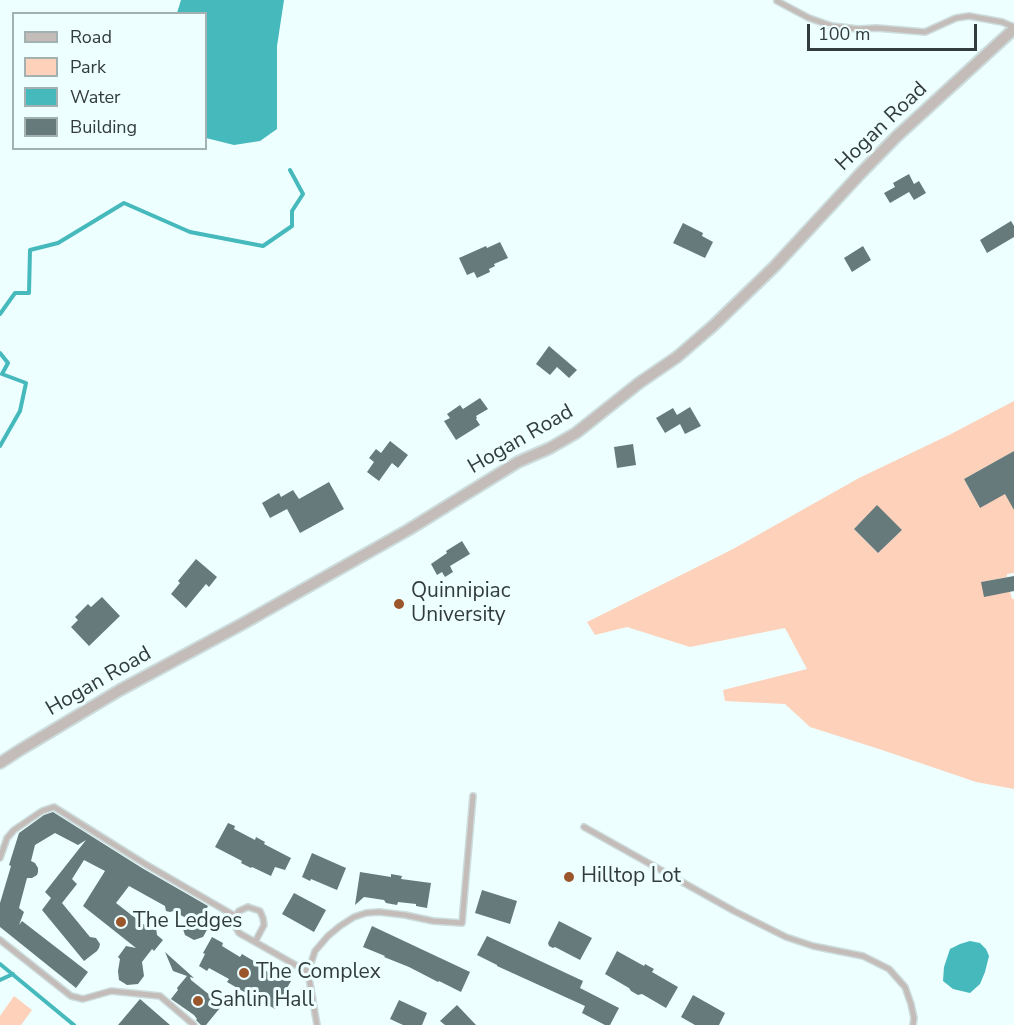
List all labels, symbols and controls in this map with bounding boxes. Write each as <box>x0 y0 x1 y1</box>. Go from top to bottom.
legend <box>12 12 207 150</box>
scale bar <box>810 12 980 50</box>
text: 100 m <box>818 22 870 46</box>
text: Road <box>70 25 112 49</box>
text: Park <box>70 55 106 79</box>
street label: Hogan Road <box>831 77 933 177</box>
text: Water <box>70 85 121 109</box>
text: Building <box>70 115 137 139</box>
street label: Hogan Road <box>464 400 578 480</box>
place label: Quinnipiac University <box>411 579 510 629</box>
marker: Quinnipiac University <box>392 597 406 611</box>
street label: Hogan Road <box>42 642 156 722</box>
place label: Hilltop Lot <box>581 864 681 890</box>
marker: Hilltop Lot <box>562 870 576 884</box>
place label: The Ledges <box>133 909 242 935</box>
marker: The Ledges <box>114 915 128 929</box>
place label: The Complex <box>256 960 381 986</box>
marker: The Complex <box>237 966 251 980</box>
place label: Sahlin Hall <box>210 988 314 1014</box>
marker: Sahlin Hall <box>191 994 205 1008</box>

